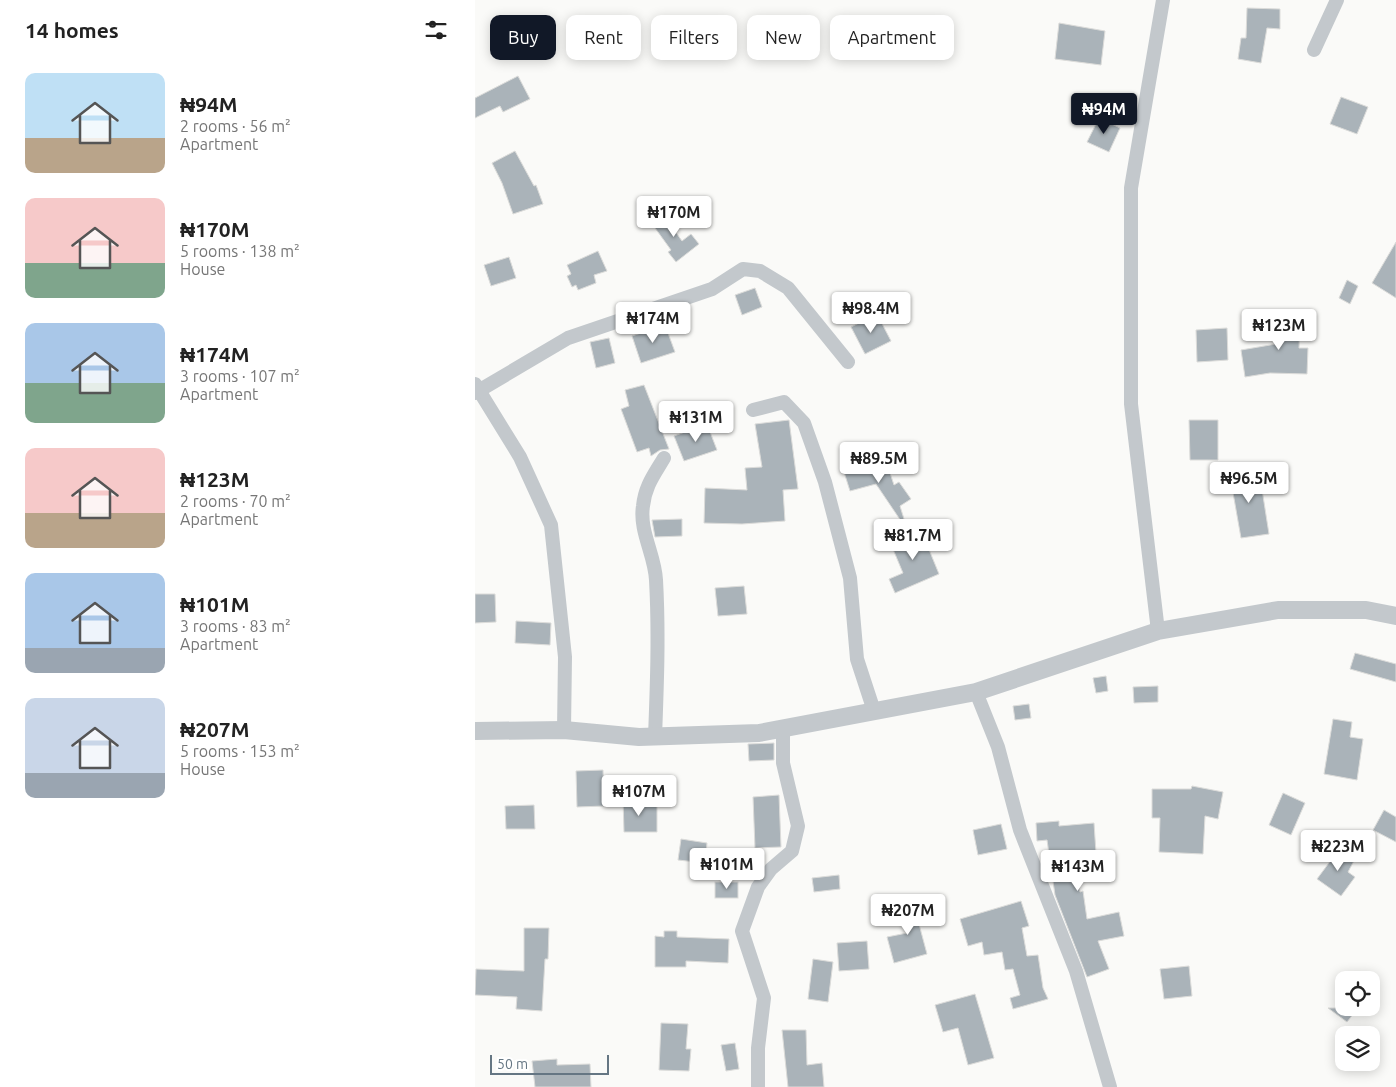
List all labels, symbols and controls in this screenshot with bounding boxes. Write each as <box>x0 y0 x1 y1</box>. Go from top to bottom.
chip: Buy <box>490 15 556 60</box>
chip: Rent <box>566 15 641 60</box>
chip: Filters <box>651 15 737 60</box>
chip: New <box>747 15 820 60</box>
chip: Apartment <box>830 15 954 60</box>
icon: filters <box>422 16 450 44</box>
text: 14 homes <box>25 18 119 42</box>
text: ₦94M <box>180 92 238 116</box>
pin: ₦94M <box>1074 92 1134 135</box>
icon: home <box>65 93 125 153</box>
text: ₦94M <box>1082 100 1126 118</box>
text: 2 rooms · 56 m² <box>180 117 291 135</box>
text: Apartment <box>180 135 258 153</box>
pin: ₦170M <box>639 196 709 238</box>
text: ₦170M <box>648 203 700 221</box>
text: ₦170M <box>180 217 249 241</box>
icon: home <box>65 218 125 278</box>
text: 5 rooms · 138 m² <box>180 242 300 260</box>
text: House <box>180 260 225 278</box>
pin: ₦98.4M <box>830 292 912 334</box>
text: ₦98.4M <box>843 299 899 317</box>
pin: ₦174M <box>618 302 688 344</box>
pin: ₦123M <box>1244 308 1314 351</box>
text: ₦174M <box>627 309 679 327</box>
text: ₦123M <box>1253 316 1305 334</box>
text: ₦174M <box>180 342 249 366</box>
icon: home <box>65 343 125 403</box>
text: 3 rooms · 107 m² <box>180 367 300 385</box>
text: Apartment <box>180 385 258 403</box>
pin: ₦131M <box>661 400 731 443</box>
text: ₦131M <box>670 408 722 426</box>
pin: ₦89.5M <box>838 442 920 484</box>
text: ₦89.5M <box>851 449 907 467</box>
pin: ₦96.5M <box>1208 462 1290 504</box>
text: ₦123M <box>180 467 249 491</box>
icon: home <box>65 468 125 528</box>
text: ₦96.5M <box>1221 469 1277 487</box>
text: 2 rooms · 70 m² <box>180 492 291 510</box>
text: Apartment <box>180 510 258 528</box>
pin: ₦81.7M <box>872 518 954 561</box>
text: ₦81.7M <box>885 526 941 544</box>
text: ₦101M <box>180 592 249 616</box>
icon: home <box>65 593 125 653</box>
text: 3 rooms · 83 m² <box>180 617 291 635</box>
text: Apartment <box>180 635 258 653</box>
text: ₦207M <box>180 717 249 741</box>
icon: home <box>65 718 125 778</box>
text: 5 rooms · 153 m² <box>180 742 300 760</box>
text: House <box>180 760 225 778</box>
pin: ₦107M <box>604 774 674 817</box>
text: ₦107M <box>613 782 665 800</box>
pin: ₦223M <box>1303 830 1373 872</box>
text: ₦223M <box>1312 837 1364 855</box>
pin: ₦101M <box>692 848 762 890</box>
pin: ₦143M <box>1043 850 1113 892</box>
text: ₦101M <box>701 855 753 873</box>
text: ₦143M <box>1052 857 1104 875</box>
pin: ₦207M <box>873 894 943 936</box>
text: ₦207M <box>882 901 934 919</box>
map controls <box>1335 971 1380 1071</box>
button: locate <box>1335 971 1380 1016</box>
button: layers <box>1335 1026 1380 1071</box>
scale bar <box>490 1052 609 1075</box>
text: 50 m <box>497 1056 528 1072</box>

